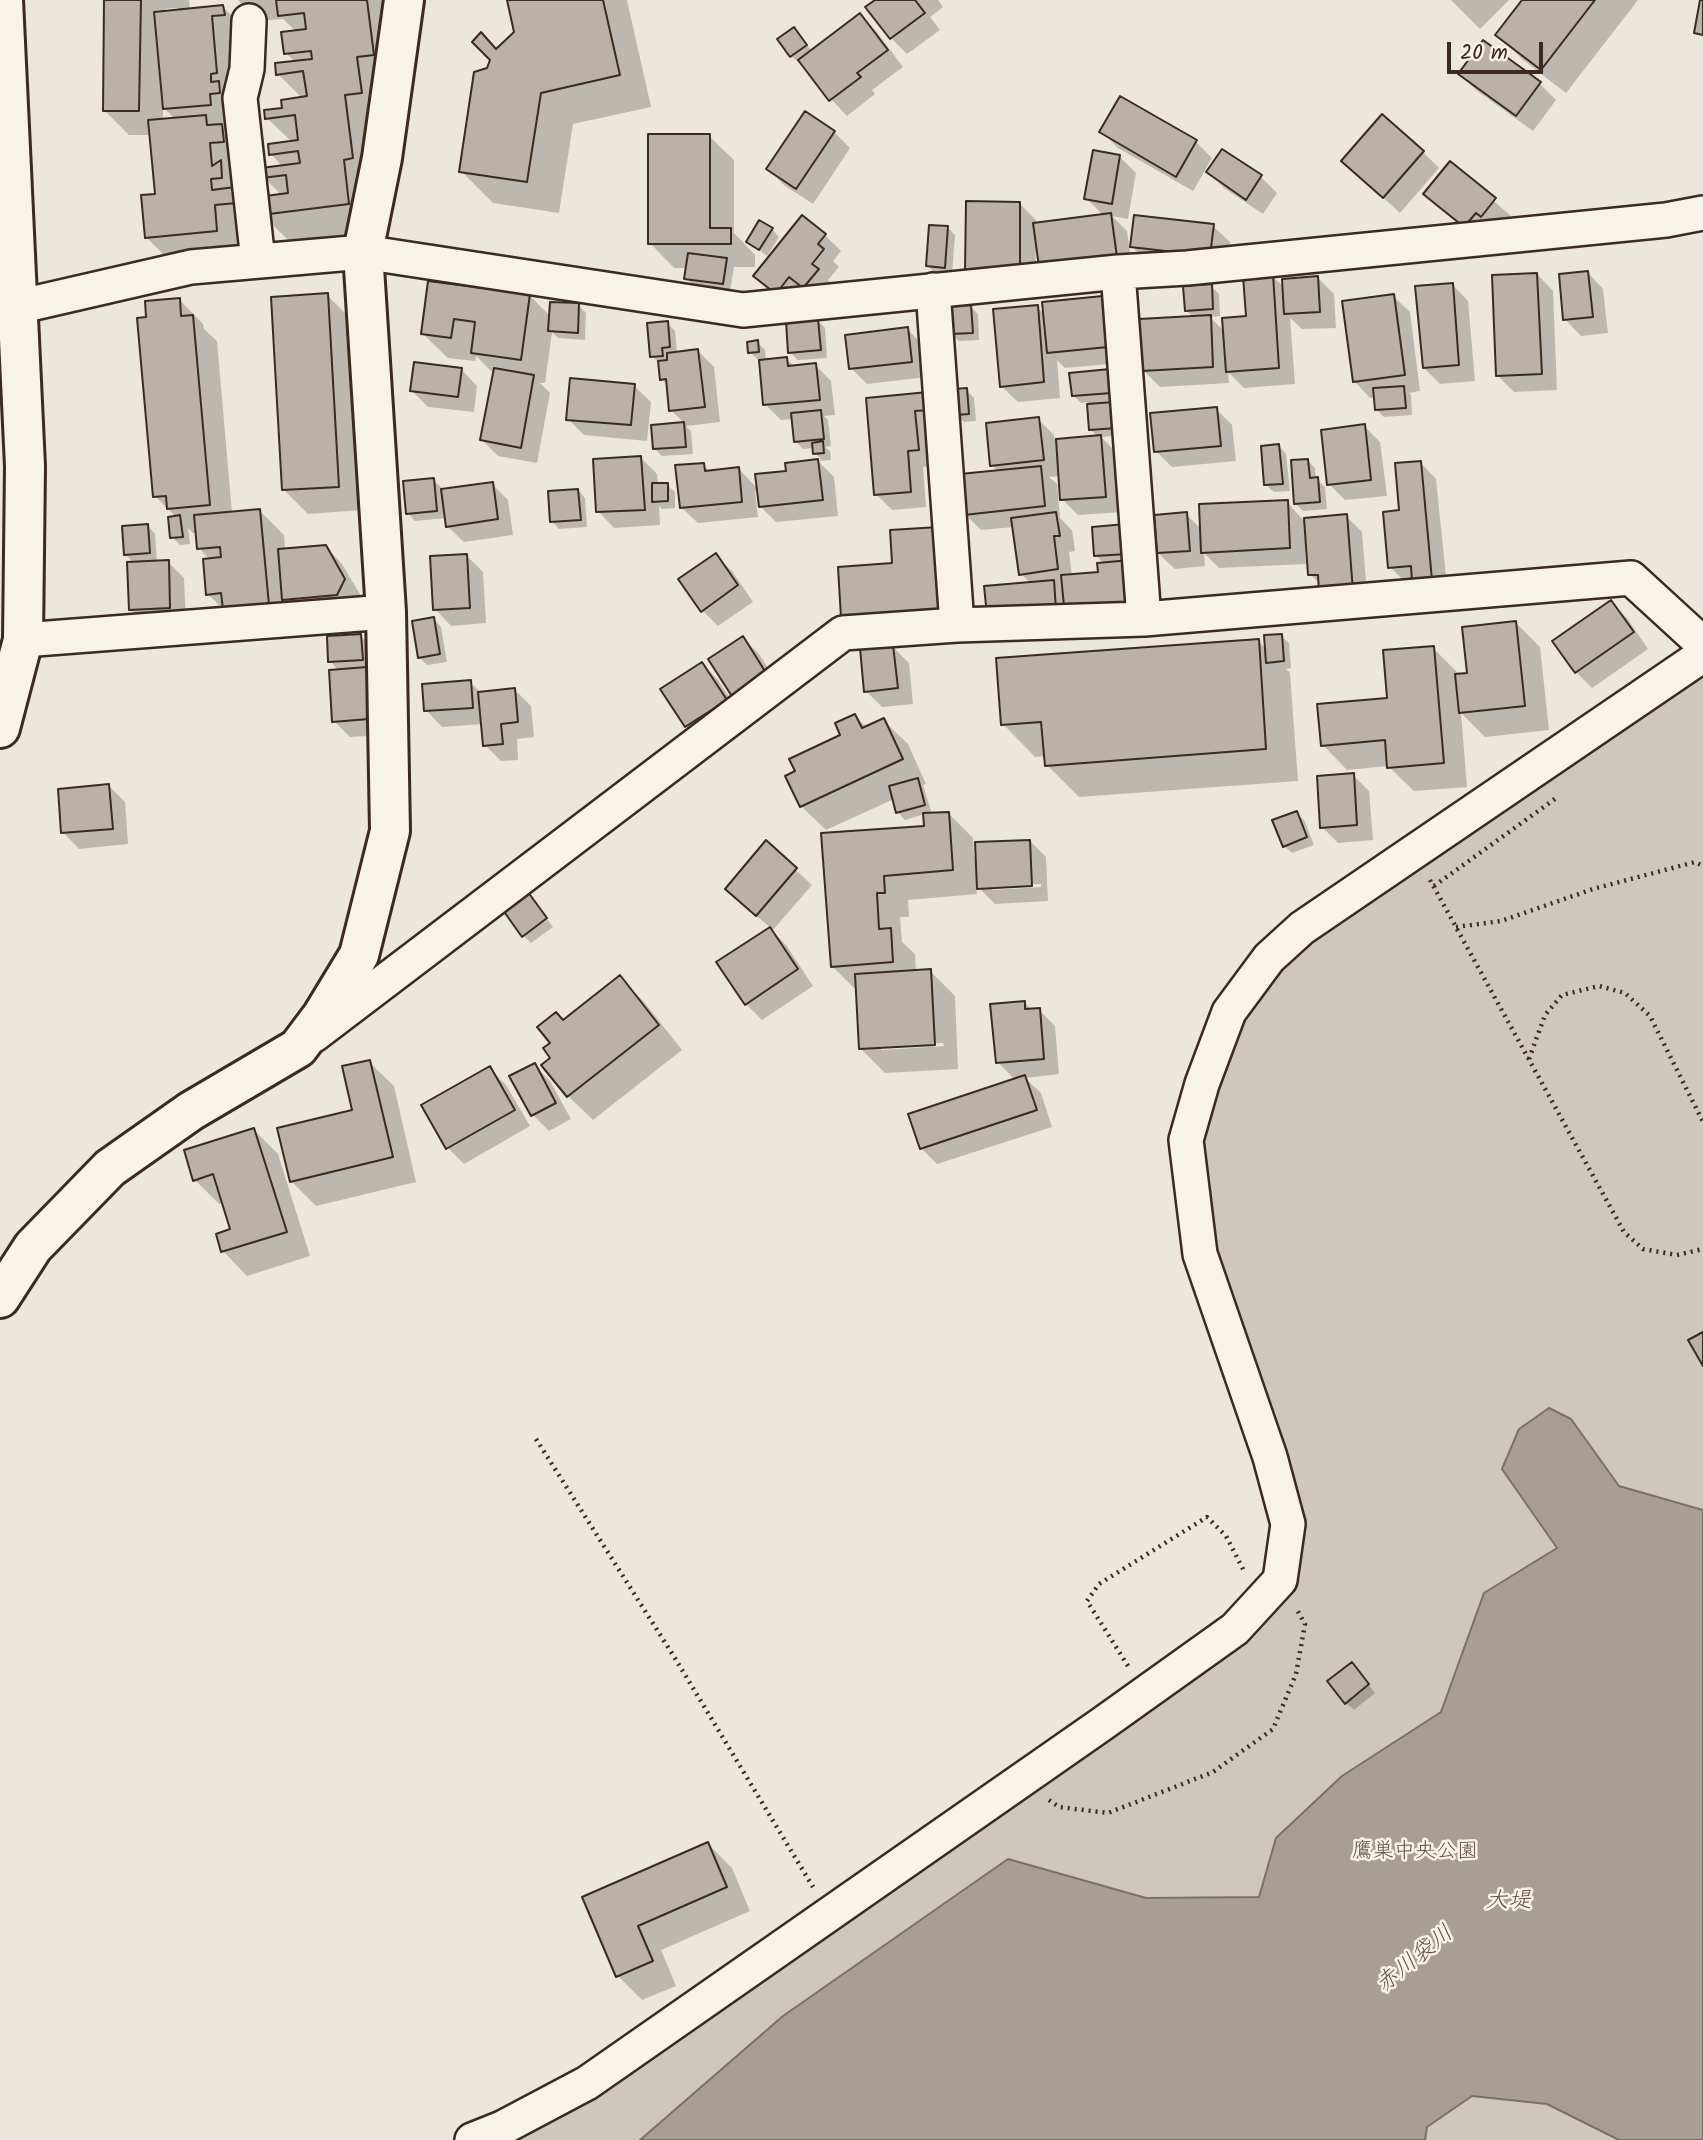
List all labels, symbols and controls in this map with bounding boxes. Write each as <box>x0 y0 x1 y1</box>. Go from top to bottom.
scale bar <box>1451 28 1547 72</box>
text: 20 m <box>1460 37 1508 70</box>
park label: 鷹巣中央公園 <box>1352 1840 1478 1866</box>
water label: 大堤 <box>1485 1889 1531 1917</box>
water label: 赤川袋川 <box>1372 1921 1460 2001</box>

